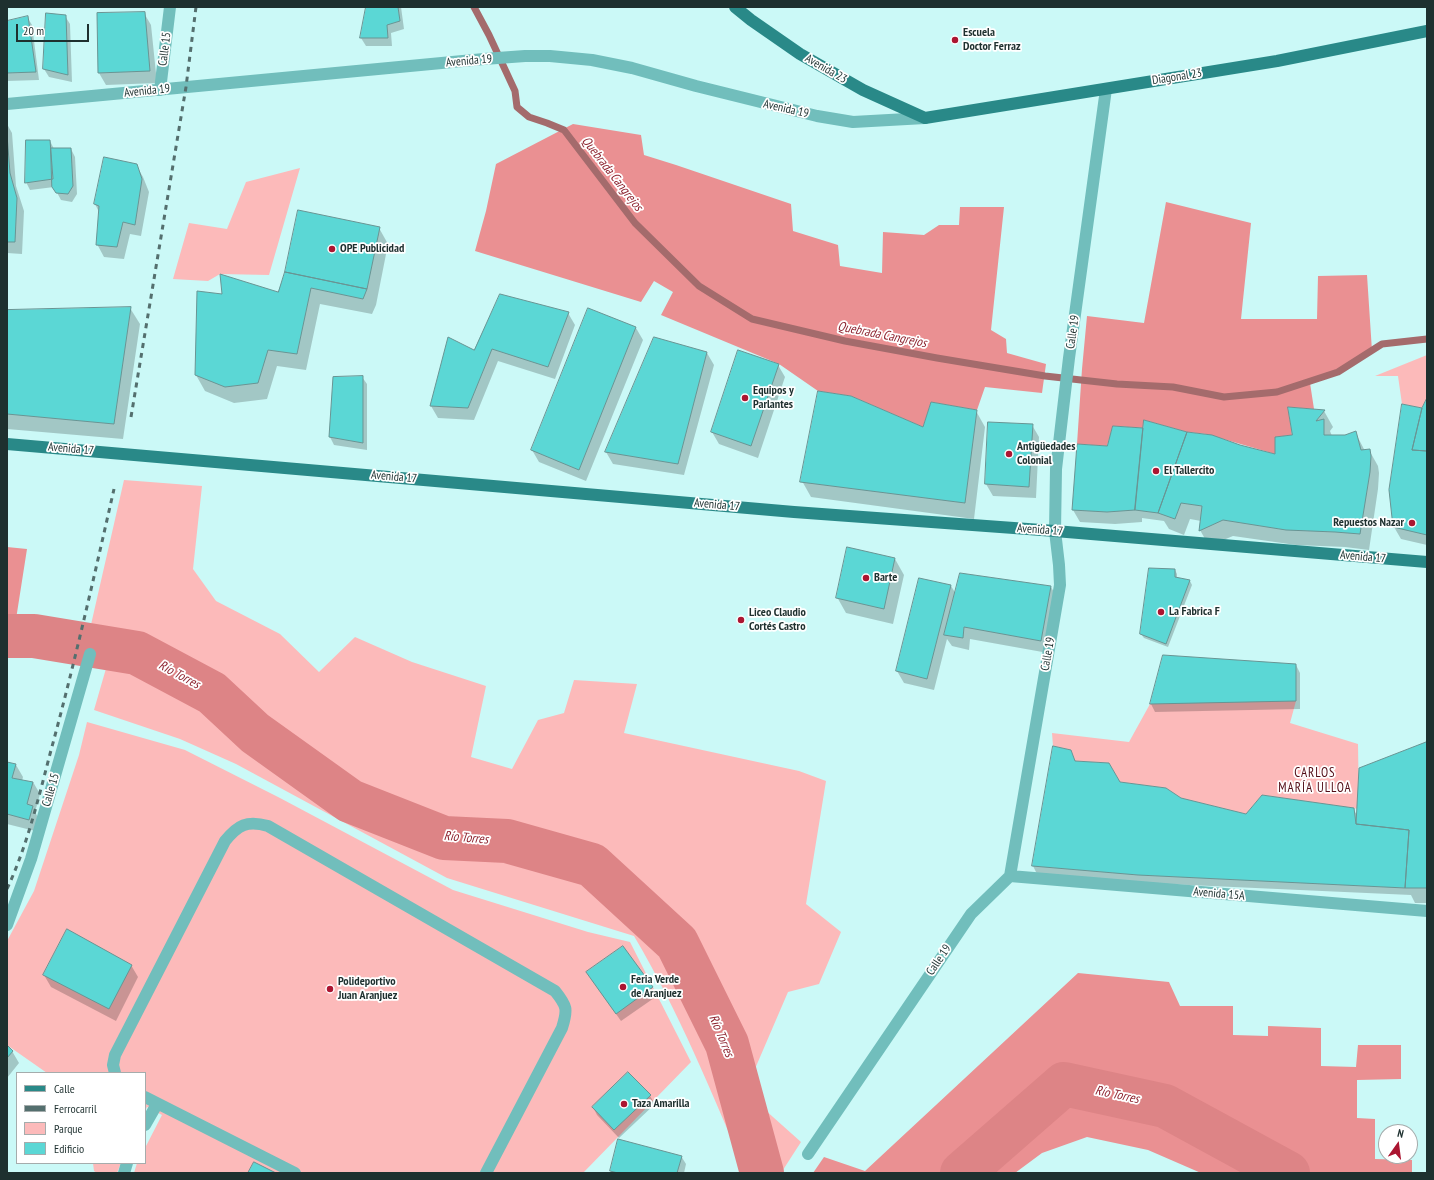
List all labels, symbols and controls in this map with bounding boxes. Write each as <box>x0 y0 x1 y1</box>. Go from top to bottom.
scale bar <box>18 16 91 42</box>
text: 20 m <box>23 23 44 38</box>
place label: Escuela Doctor Ferraz <box>963 26 1020 54</box>
street label: Calle 15 <box>156 31 174 67</box>
marker: Escuela Doctor Ferraz <box>950 35 960 45</box>
street label: Avenida 23 <box>802 51 850 87</box>
street label: Avenida 19 <box>445 52 493 70</box>
street label: Diagonal 23 <box>1151 66 1203 88</box>
street label: Avenida 19 <box>123 81 171 101</box>
street label: Avenida 19 <box>762 97 810 121</box>
water label: Quebrada Cangrejos <box>578 134 646 214</box>
place label: OPE Publicidad <box>340 242 404 256</box>
marker: OPE Publicidad <box>327 244 337 254</box>
street label: Calle 19 <box>1064 314 1082 350</box>
water label: Quebrada Cangrejos <box>836 319 928 351</box>
place label: Equipos y Parlantes <box>753 384 794 412</box>
marker: Equipos y Parlantes <box>740 393 750 403</box>
street label: Avenida 17 <box>47 440 95 458</box>
place label: Antigüedades Colonial <box>1017 440 1075 468</box>
marker: Antigüedades Colonial <box>1004 449 1014 459</box>
place label: El Tallercito <box>1164 464 1214 478</box>
marker: El Tallercito <box>1151 466 1161 476</box>
street label: Avenida 17 <box>370 468 418 486</box>
street label: Avenida 17 <box>693 496 741 514</box>
place label: Repuestos Nazar <box>1333 516 1404 530</box>
marker: Repuestos Nazar <box>1407 518 1417 528</box>
street label: Avenida 17 <box>1016 521 1064 539</box>
street label: Avenida 17 <box>1339 548 1387 566</box>
place label: Barte <box>874 571 897 585</box>
marker: Barte <box>861 573 871 583</box>
place label: La Fabrica F <box>1169 605 1220 619</box>
place label: Liceo Claudio Cortés Castro <box>749 606 806 634</box>
marker: La Fabrica F <box>1156 607 1166 617</box>
marker: Liceo Claudio Cortés Castro <box>736 615 746 625</box>
street label: Calle 19 <box>1038 636 1058 672</box>
water label: Río Torres <box>156 658 202 692</box>
district label: CARLOS MARÍA ULLOA <box>1278 765 1352 796</box>
street label: Calle 15 <box>39 772 63 808</box>
water label: Río Torres <box>443 828 489 848</box>
street label: Avenida 15A <box>1193 885 1245 903</box>
street label: Calle 19 <box>924 942 954 978</box>
place label: Feria Verde de Aranjuez <box>631 973 682 1001</box>
place label: Polideportivo Juan Aranjuez <box>338 975 397 1003</box>
marker: Feria Verde de Aranjuez <box>618 982 628 992</box>
marker: Polideportivo Juan Aranjuez <box>325 984 335 994</box>
water label: Río Torres <box>705 1013 737 1059</box>
legend <box>16 1072 146 1164</box>
text: Calle <box>54 1081 75 1096</box>
water label: Río Torres <box>1094 1083 1140 1107</box>
place label: Taza Amarilla <box>632 1097 690 1111</box>
marker: Taza Amarilla <box>619 1099 629 1109</box>
text: Ferrocarril <box>54 1101 97 1116</box>
text: Parque <box>54 1121 83 1136</box>
north arrow <box>1378 1124 1418 1164</box>
text: N <box>1396 1126 1405 1141</box>
text: Edificio <box>54 1141 84 1156</box>

